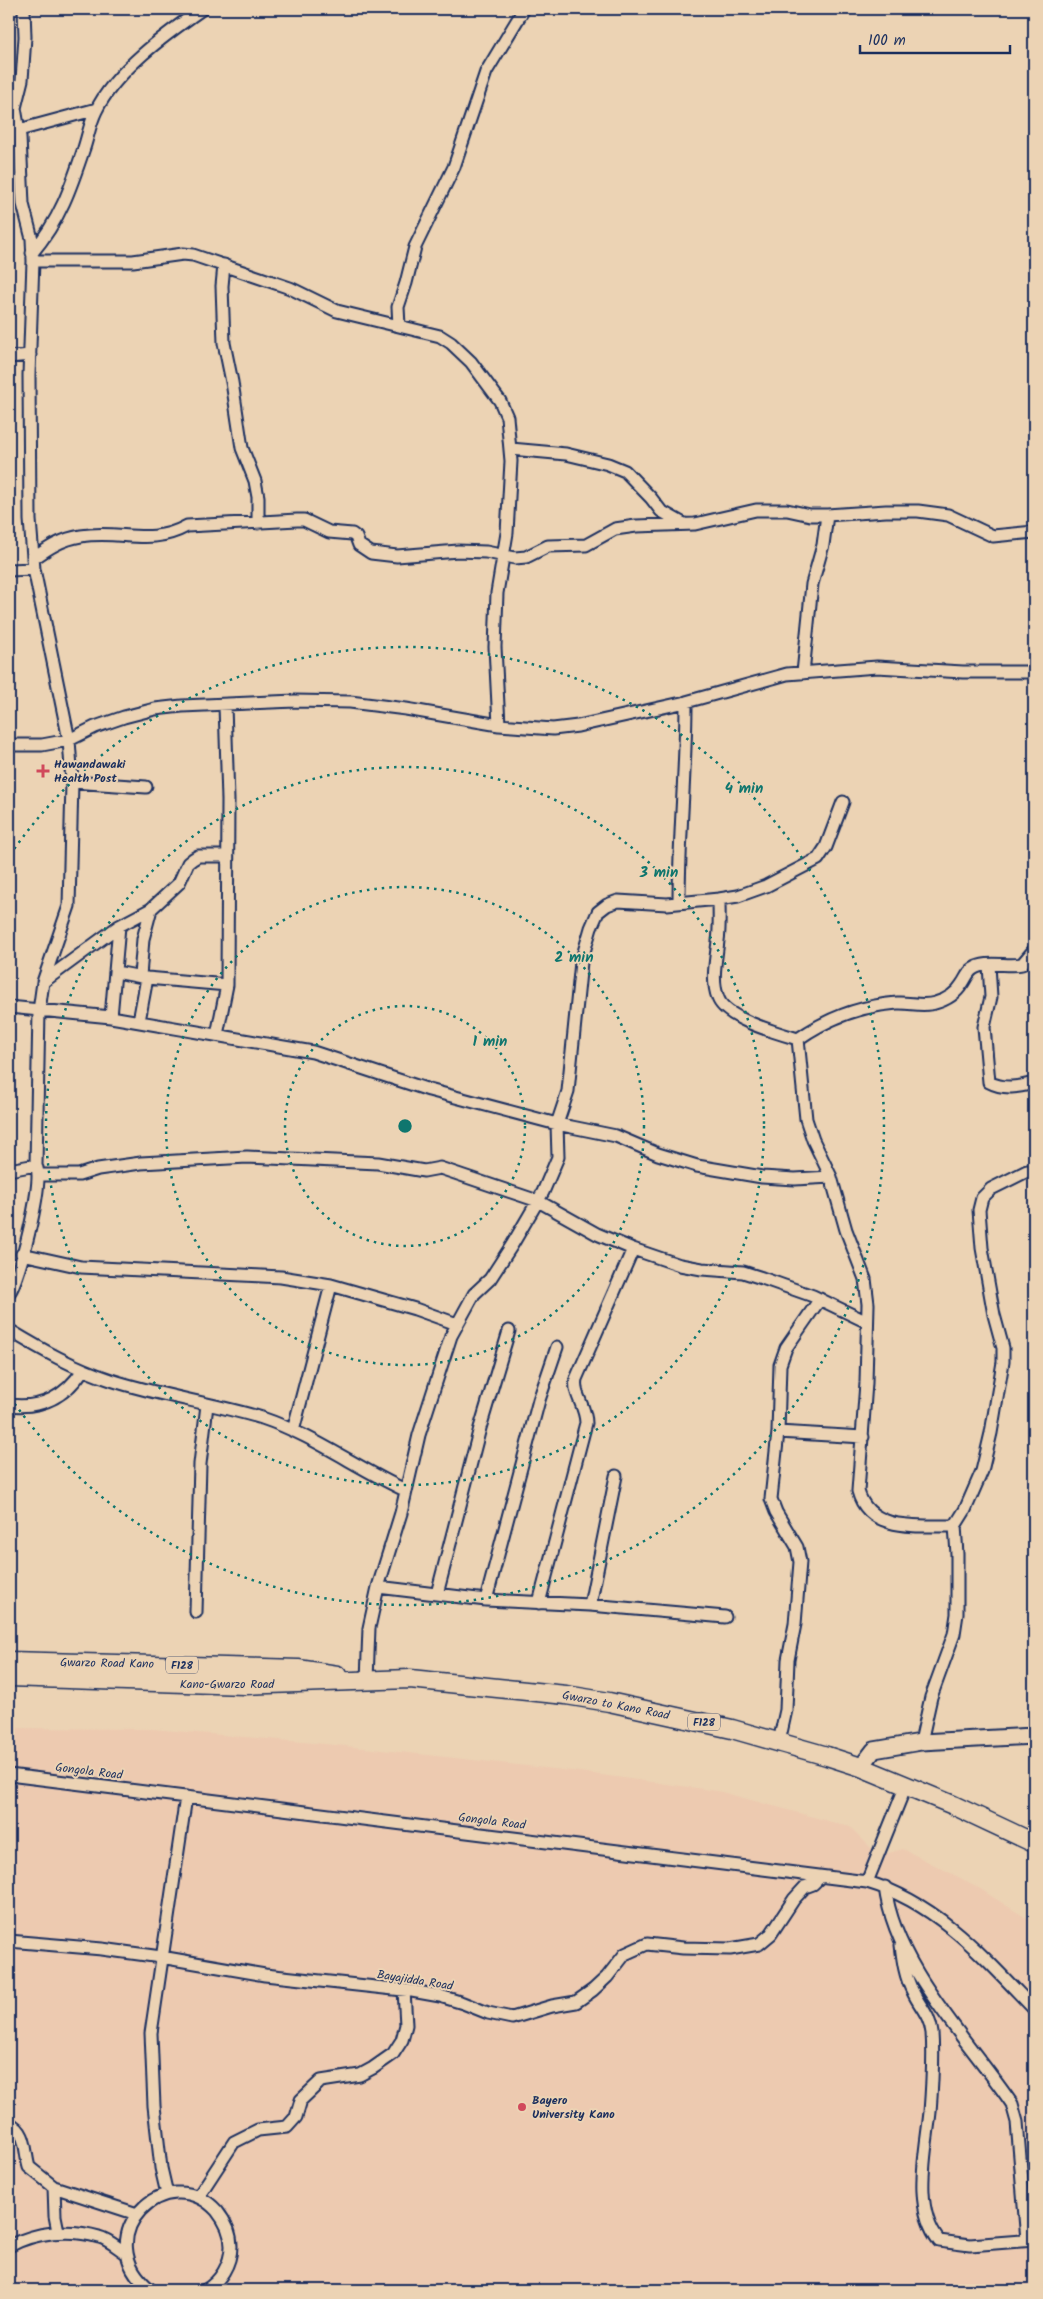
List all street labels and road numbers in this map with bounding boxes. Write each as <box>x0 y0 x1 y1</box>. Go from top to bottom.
street label: Gwarzo Road Kano <box>60 1653 154 1674</box>
road number: F128 <box>166 1656 198 1674</box>
street label: Kano-Gwarzo Road <box>180 1675 275 1694</box>
street label: Gwarzo to Kano Road <box>561 1686 672 1725</box>
road number: F128 <box>688 1714 720 1730</box>
street label: Gongola Road <box>54 1758 125 1785</box>
street label: Gongola Road <box>457 1808 528 1835</box>
street label: Bayajidda Road <box>375 1965 455 1996</box>

